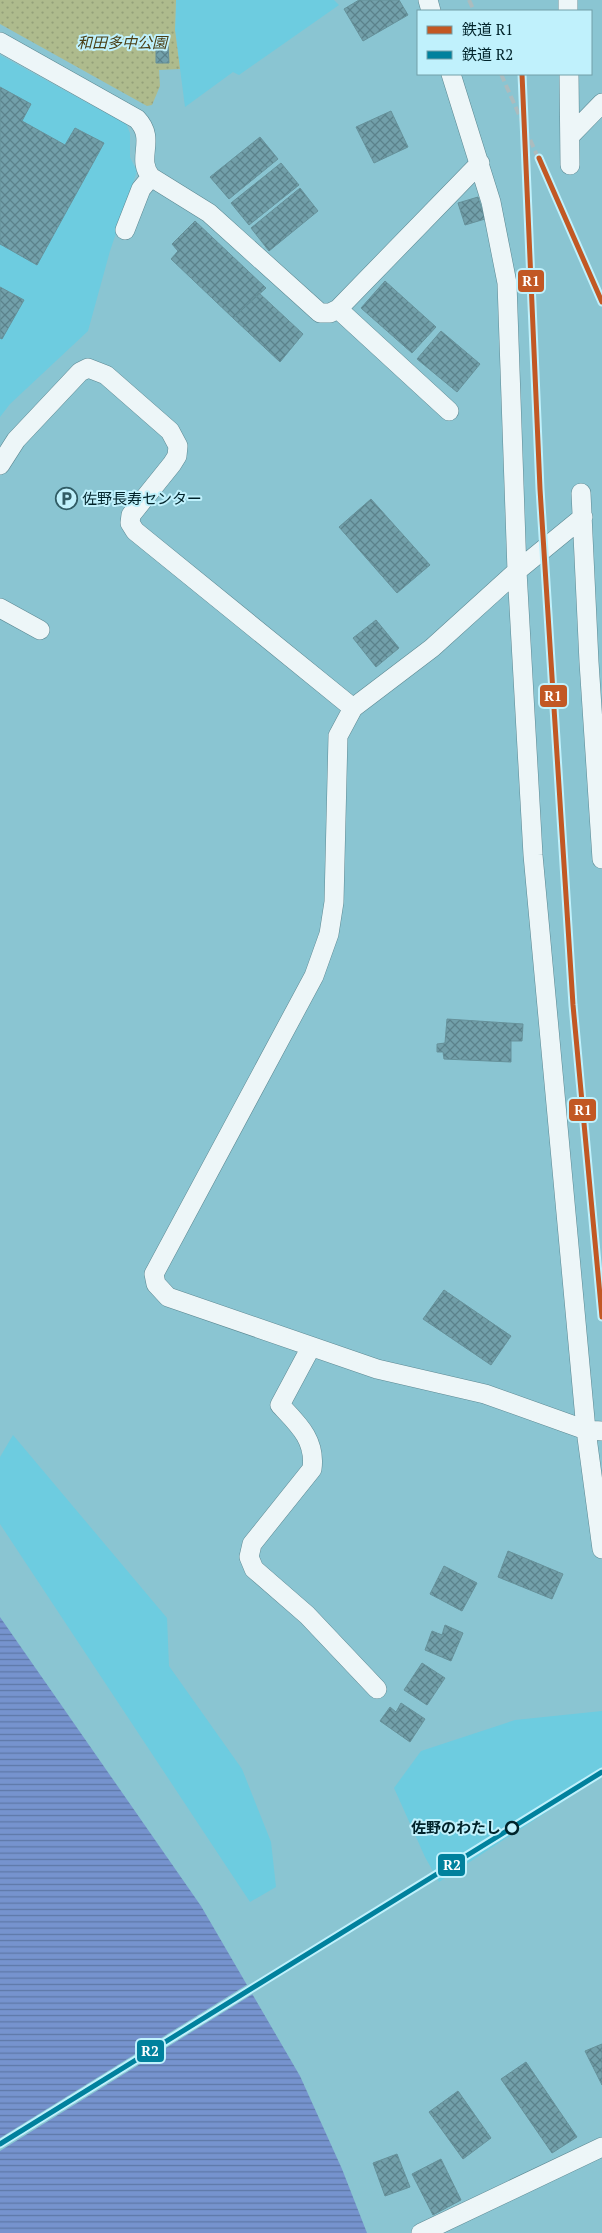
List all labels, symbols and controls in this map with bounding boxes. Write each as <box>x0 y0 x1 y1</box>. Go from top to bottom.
legend <box>417 10 592 75</box>
text: 鉄道 R1 <box>462 19 513 39</box>
park label: 和田多中公園 <box>77 32 169 52</box>
text: 鉄道 R2 <box>462 44 513 64</box>
line badge: R1 <box>517 269 545 293</box>
text: R1 <box>522 271 540 290</box>
parking icon: 佐野長寿センター <box>54 487 78 511</box>
place label: 佐野長寿センター <box>82 488 202 508</box>
line badge: R1 <box>539 684 568 708</box>
text: R1 <box>544 686 562 705</box>
line badge: R1 <box>568 1098 597 1122</box>
text: R1 <box>574 1100 592 1119</box>
place label: 佐野のわたし <box>411 1817 501 1837</box>
marker: 佐野のわたし <box>505 1821 519 1835</box>
line badge: R2 <box>437 1853 466 1877</box>
text: R2 <box>443 1855 461 1874</box>
line badge: R2 <box>136 2039 165 2063</box>
text: R2 <box>141 2041 159 2060</box>

